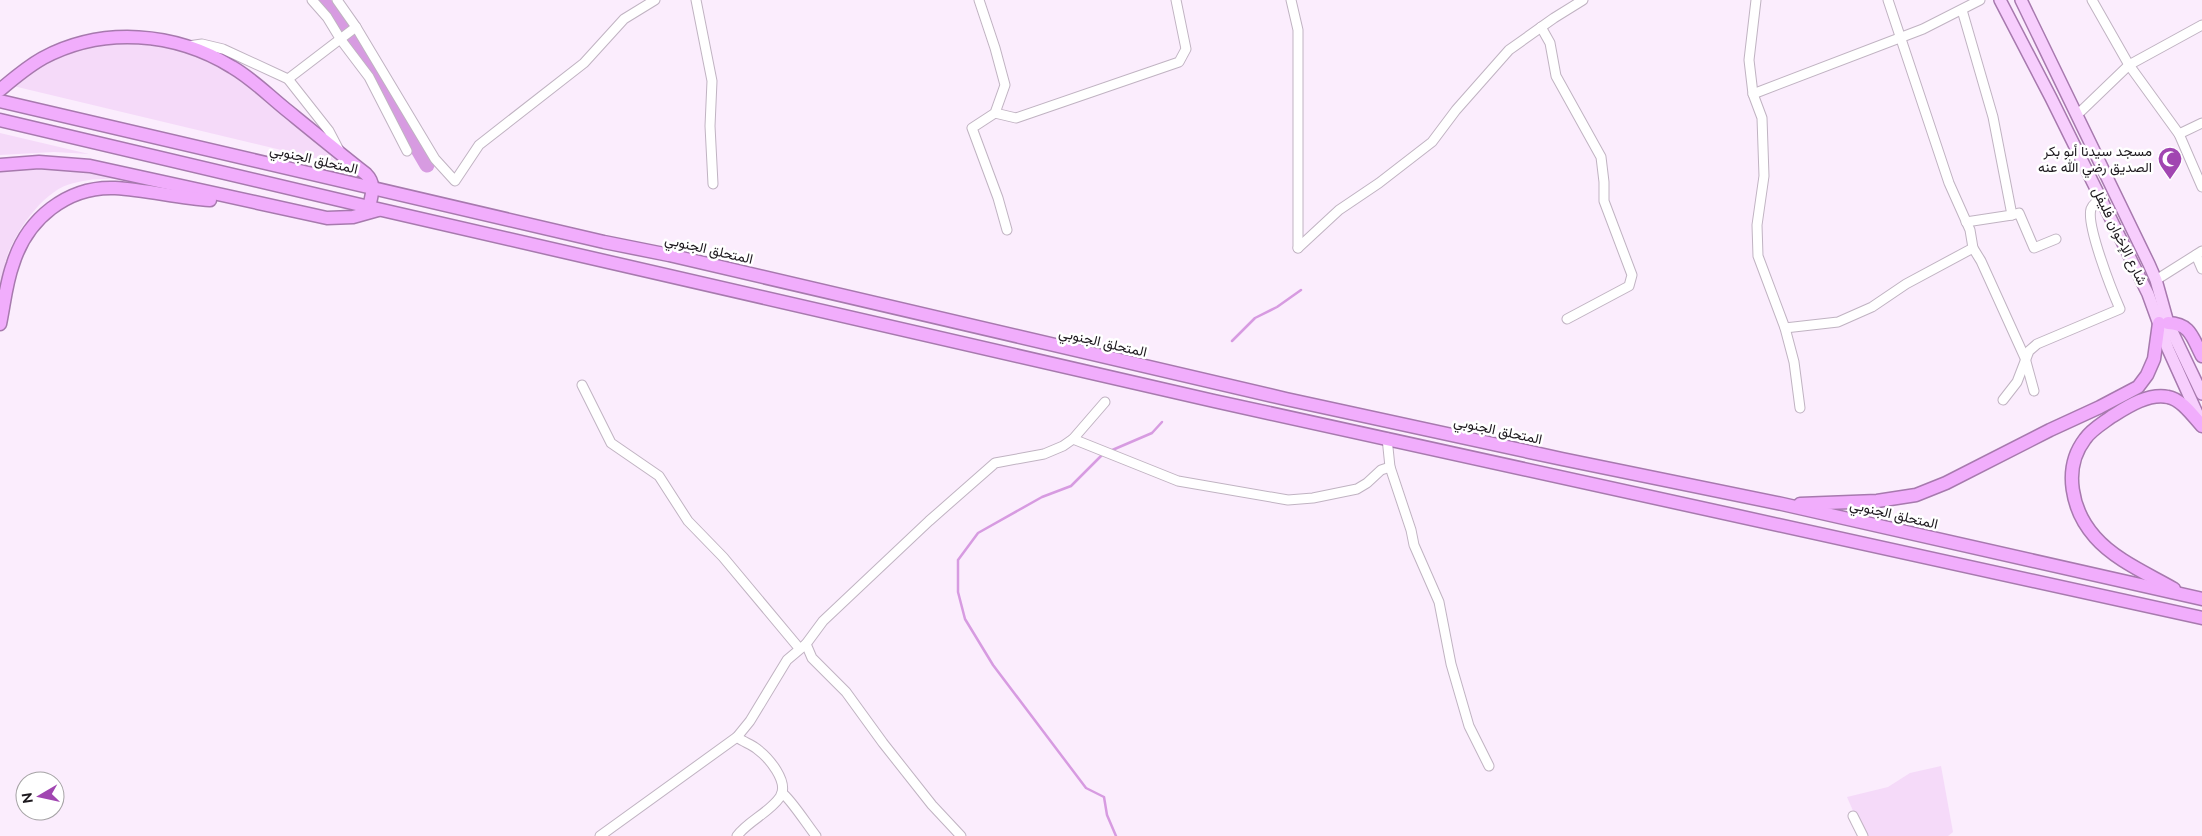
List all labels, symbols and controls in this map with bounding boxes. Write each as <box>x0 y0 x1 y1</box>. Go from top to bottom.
street label: المتحلق الجنوبي <box>268 141 360 181</box>
place label: مسجد سيدنا أبو بكر الصديق رضي الله عنه <box>2038 143 2152 179</box>
mosque icon: مسجد سيدنا أبو بكر الصديق رضي الله عنه <box>2157 146 2183 180</box>
street label: شارع الإخوان فليفل <box>2087 184 2151 289</box>
street label: المتحلق الجنوبي <box>663 231 755 271</box>
street label: المتحلق الجنوبي <box>1057 324 1149 364</box>
street label: المتحلق الجنوبي <box>1452 413 1544 451</box>
street label: المتحلق الجنوبي <box>1848 496 1940 536</box>
north arrow <box>15 771 65 821</box>
text: N <box>18 792 36 805</box>

